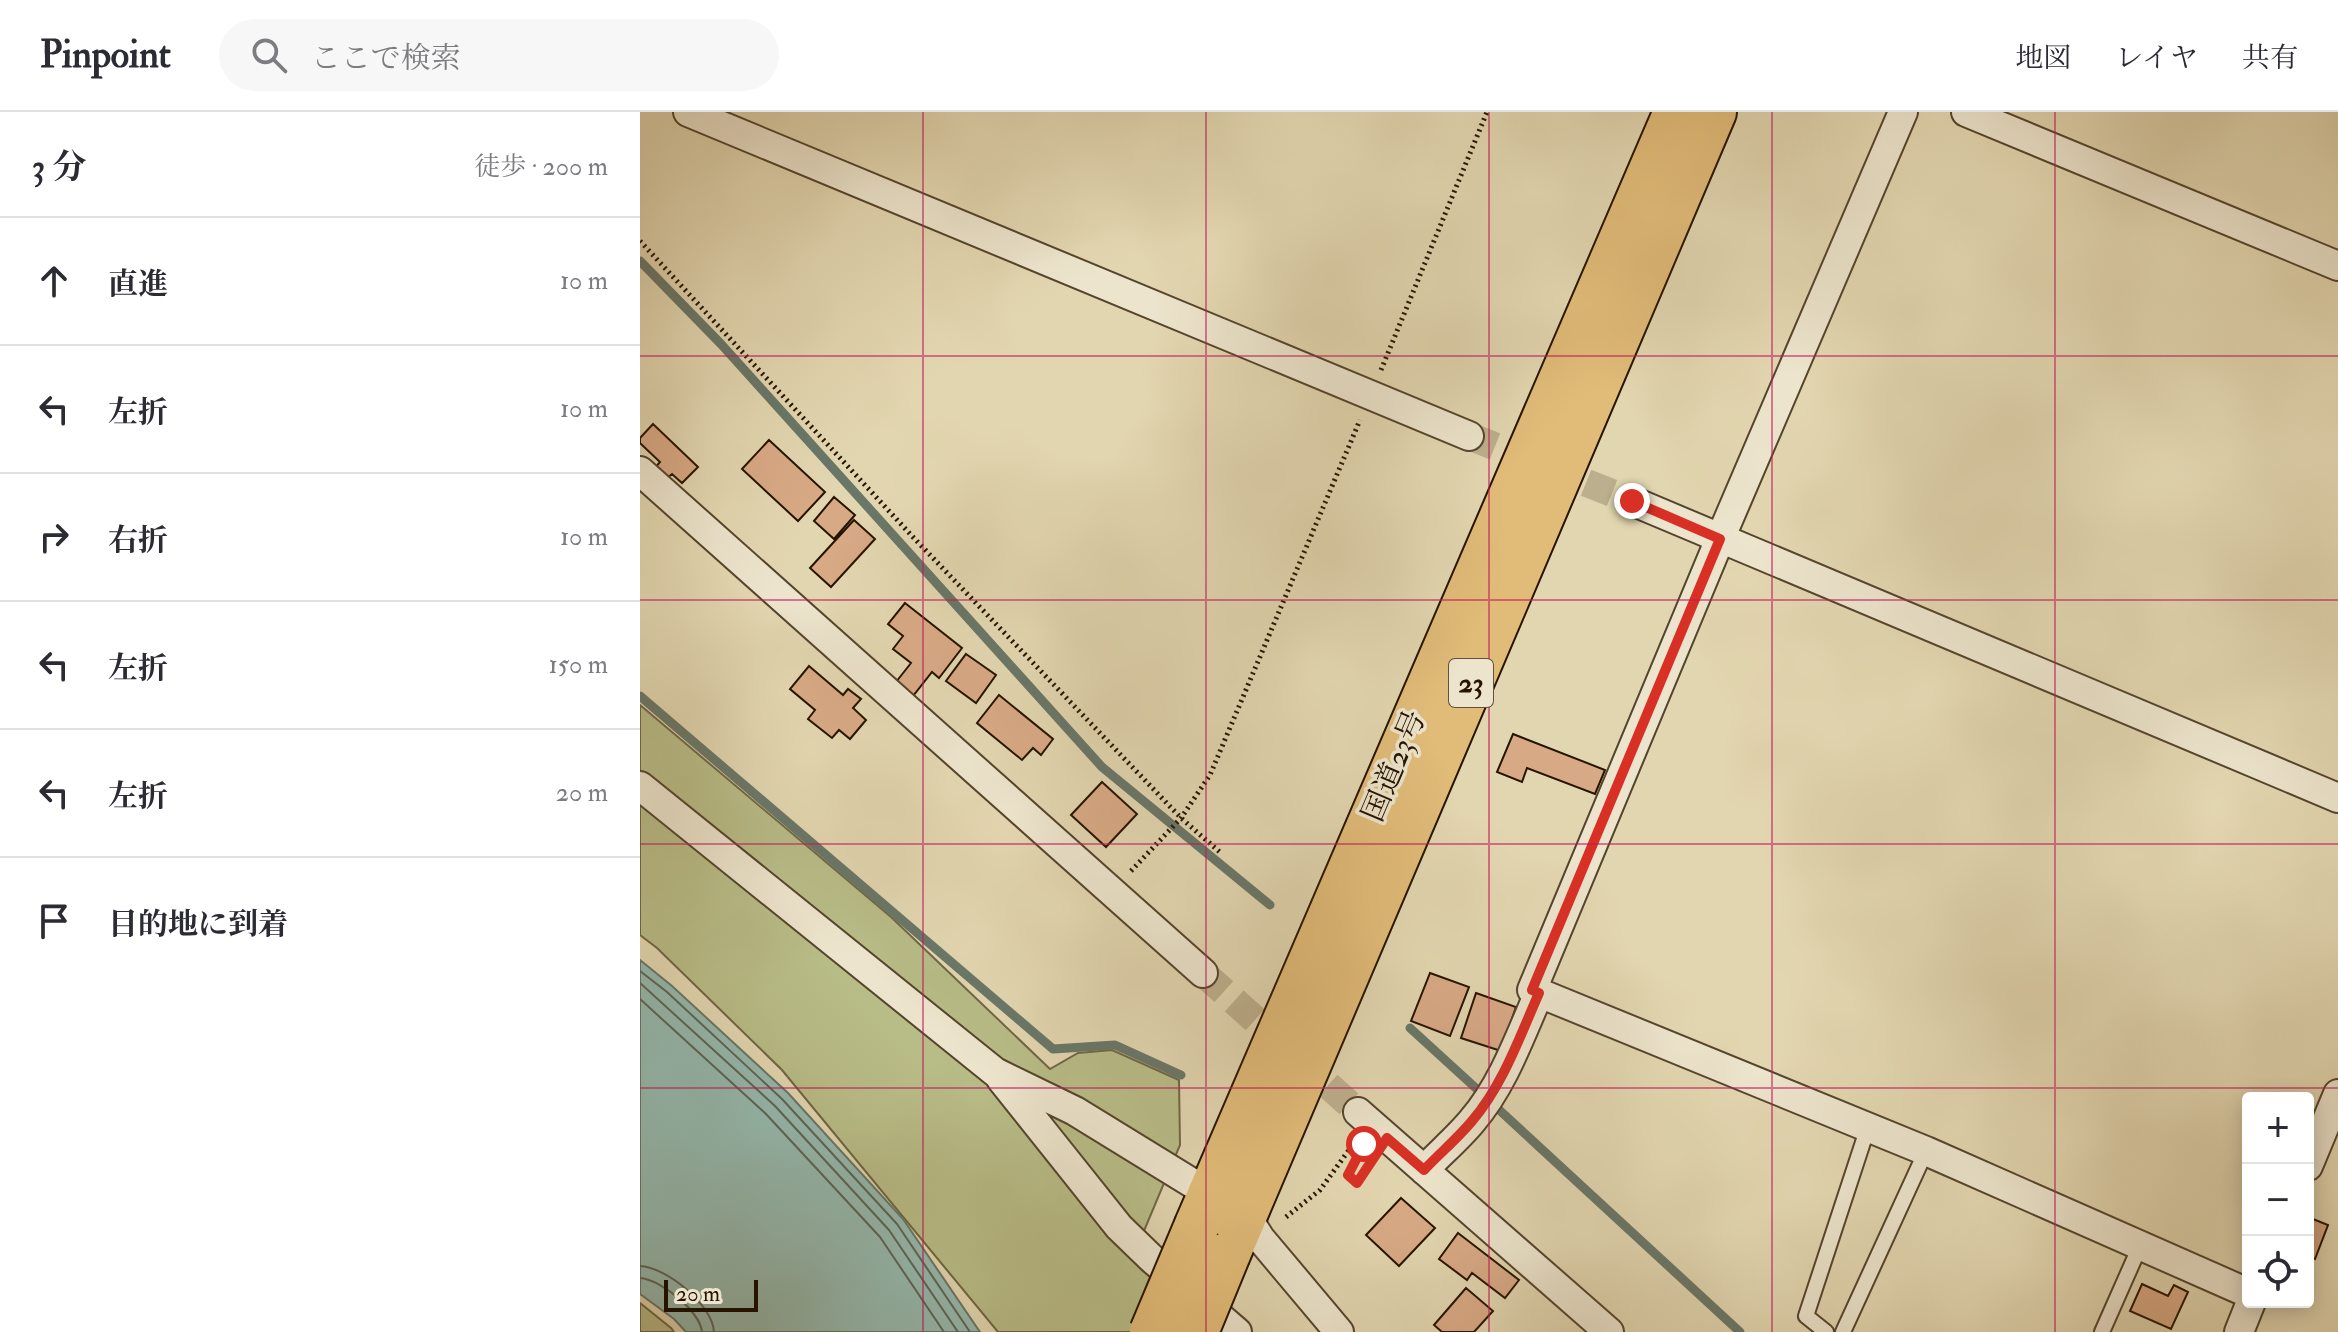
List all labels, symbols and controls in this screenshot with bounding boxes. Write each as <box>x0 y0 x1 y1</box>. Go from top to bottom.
search box <box>219 19 779 91</box>
text: Pinpoint <box>40 31 171 79</box>
icon: search <box>247 33 291 77</box>
text: ここで検索 <box>311 40 461 77</box>
text: 地図 <box>2015 41 2071 76</box>
text: レイヤ <box>2115 41 2198 76</box>
text: 共有 <box>2242 41 2298 76</box>
text: 3 分 <box>32 146 86 189</box>
text: 徒歩 · 200 m <box>474 151 608 183</box>
icon: ahead <box>32 259 76 303</box>
text: 10 m <box>560 265 608 297</box>
text: 直進 <box>108 266 168 303</box>
icon: left <box>32 387 76 431</box>
text: 10 m <box>560 393 608 425</box>
text: 左折 <box>108 394 168 431</box>
route end <box>1614 483 1650 519</box>
icon: right <box>32 515 76 559</box>
text: 10 m <box>560 521 608 553</box>
text: 右折 <box>108 522 168 559</box>
icon: left <box>32 643 76 687</box>
text: 150 m <box>549 649 608 681</box>
text: 左折 <box>108 650 168 687</box>
road number: 23 <box>1449 659 1493 707</box>
street label: 国道23号 <box>1354 705 1434 827</box>
icon: left <box>32 771 76 815</box>
text: 20 m <box>556 777 608 809</box>
text: 左折 <box>108 778 168 815</box>
icon: arrive <box>32 899 76 943</box>
text: 目的地に到着 <box>108 906 288 943</box>
map controls <box>2242 1092 2314 1308</box>
button: + <box>2242 1092 2314 1164</box>
route start <box>1346 1126 1382 1162</box>
button: − <box>2242 1164 2314 1236</box>
button: locate <box>2242 1236 2314 1308</box>
scale bar <box>664 1276 758 1312</box>
text: 20 m <box>676 1280 720 1308</box>

